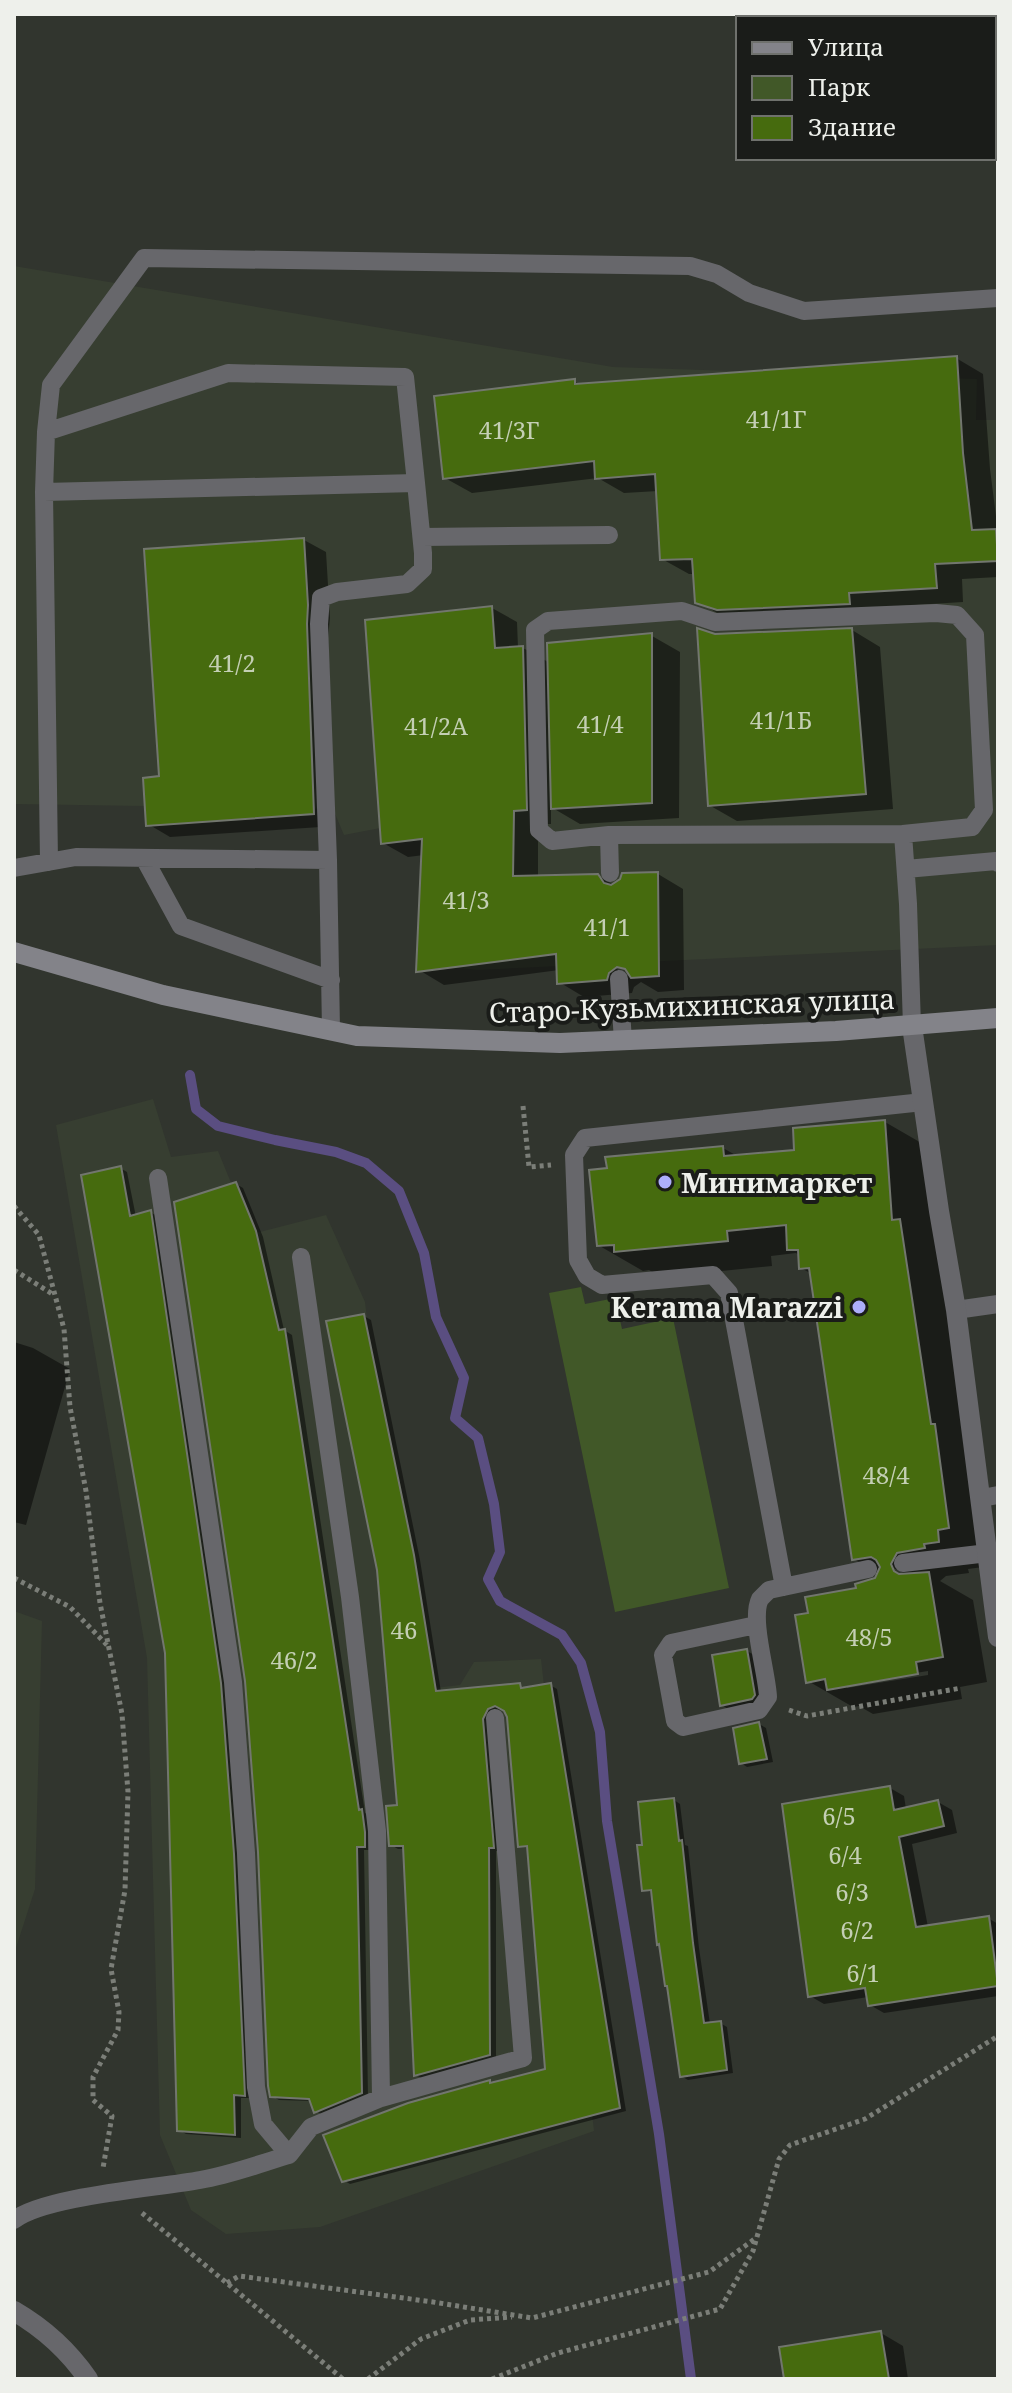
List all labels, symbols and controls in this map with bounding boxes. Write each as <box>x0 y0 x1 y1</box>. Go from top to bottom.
legend <box>736 16 996 160</box>
text: Улица <box>808 30 884 63</box>
text: Парк <box>808 70 871 103</box>
text: Здание <box>808 110 896 143</box>
house number: 41/1Г <box>746 402 806 435</box>
house number: 41/3Г <box>479 413 539 446</box>
house number: 41/2 <box>208 646 256 679</box>
house number: 41/1Б <box>750 703 812 736</box>
house number: 41/4 <box>576 707 624 740</box>
house number: 41/2А <box>404 709 468 742</box>
house number: 41/3 <box>442 883 490 916</box>
house number: 41/1 <box>583 910 631 943</box>
street label: Старо-Кузьмихинская улица <box>488 979 896 1031</box>
place label: Минимаркет <box>681 1163 873 1201</box>
marker: Минимаркет <box>656 1173 674 1191</box>
place label: Kerama Marazzi <box>611 1288 843 1326</box>
marker: Kerama Marazzi <box>850 1298 868 1316</box>
house number: 48/4 <box>862 1458 910 1491</box>
house number: 46 <box>391 1613 417 1646</box>
house number: 48/5 <box>845 1620 893 1653</box>
house number: 46/2 <box>270 1643 318 1676</box>
house number: 6/5 <box>822 1799 856 1832</box>
house number: 6/4 <box>828 1838 862 1871</box>
house number: 6/3 <box>835 1875 869 1908</box>
house number: 6/2 <box>840 1913 874 1946</box>
house number: 6/1 <box>846 1956 880 1989</box>

